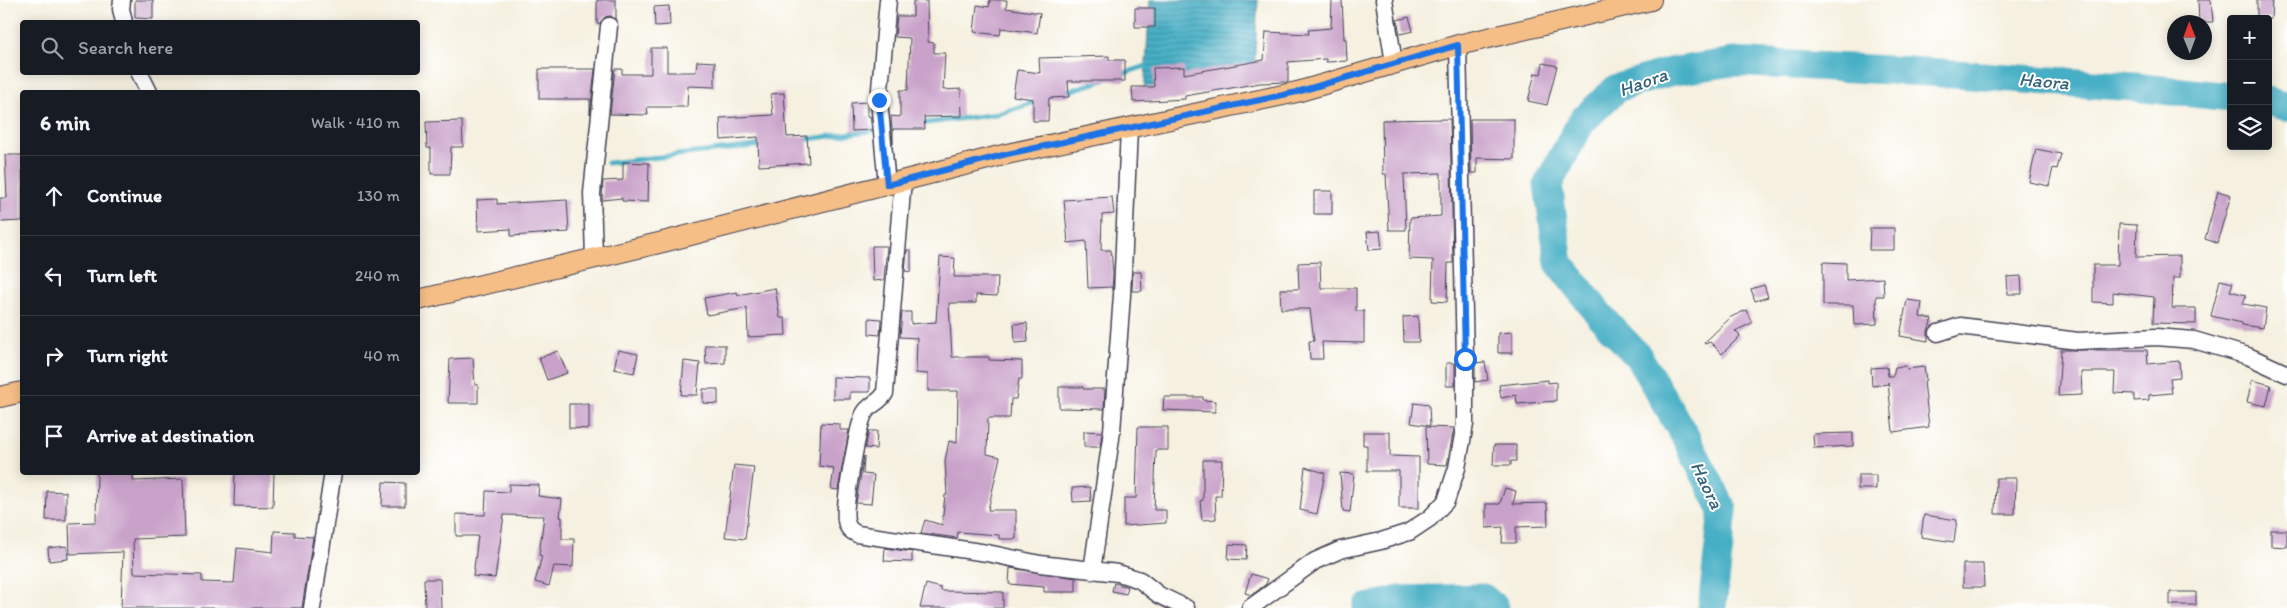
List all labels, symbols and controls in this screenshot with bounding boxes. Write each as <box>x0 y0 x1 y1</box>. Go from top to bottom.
north arrow <box>2167 15 2212 60</box>
map controls <box>2227 15 2272 150</box>
button: + <box>2227 15 2272 60</box>
search box <box>20 20 420 75</box>
icon: search <box>38 34 66 62</box>
text: Search here <box>78 36 173 59</box>
button: − <box>2227 60 2272 105</box>
water label: Haora <box>1616 63 1671 101</box>
water label: Haora <box>2018 67 2070 95</box>
route end <box>868 89 891 112</box>
button: layers <box>2227 105 2272 150</box>
text: 6 min <box>40 110 90 135</box>
text: Walk · 410 m <box>311 113 400 132</box>
icon: ahead <box>40 182 68 210</box>
text: Continue <box>87 184 162 207</box>
text: 130 m <box>357 186 400 205</box>
icon: left <box>40 262 68 290</box>
text: Turn left <box>87 264 157 287</box>
text: 240 m <box>355 266 400 285</box>
icon: right <box>40 342 68 370</box>
text: Turn right <box>87 344 168 367</box>
text: 40 m <box>363 346 400 365</box>
route start <box>1454 348 1477 371</box>
icon: arrive <box>40 422 68 450</box>
text: Arrive at destination <box>87 424 254 447</box>
water label: Haora <box>1686 457 1728 513</box>

